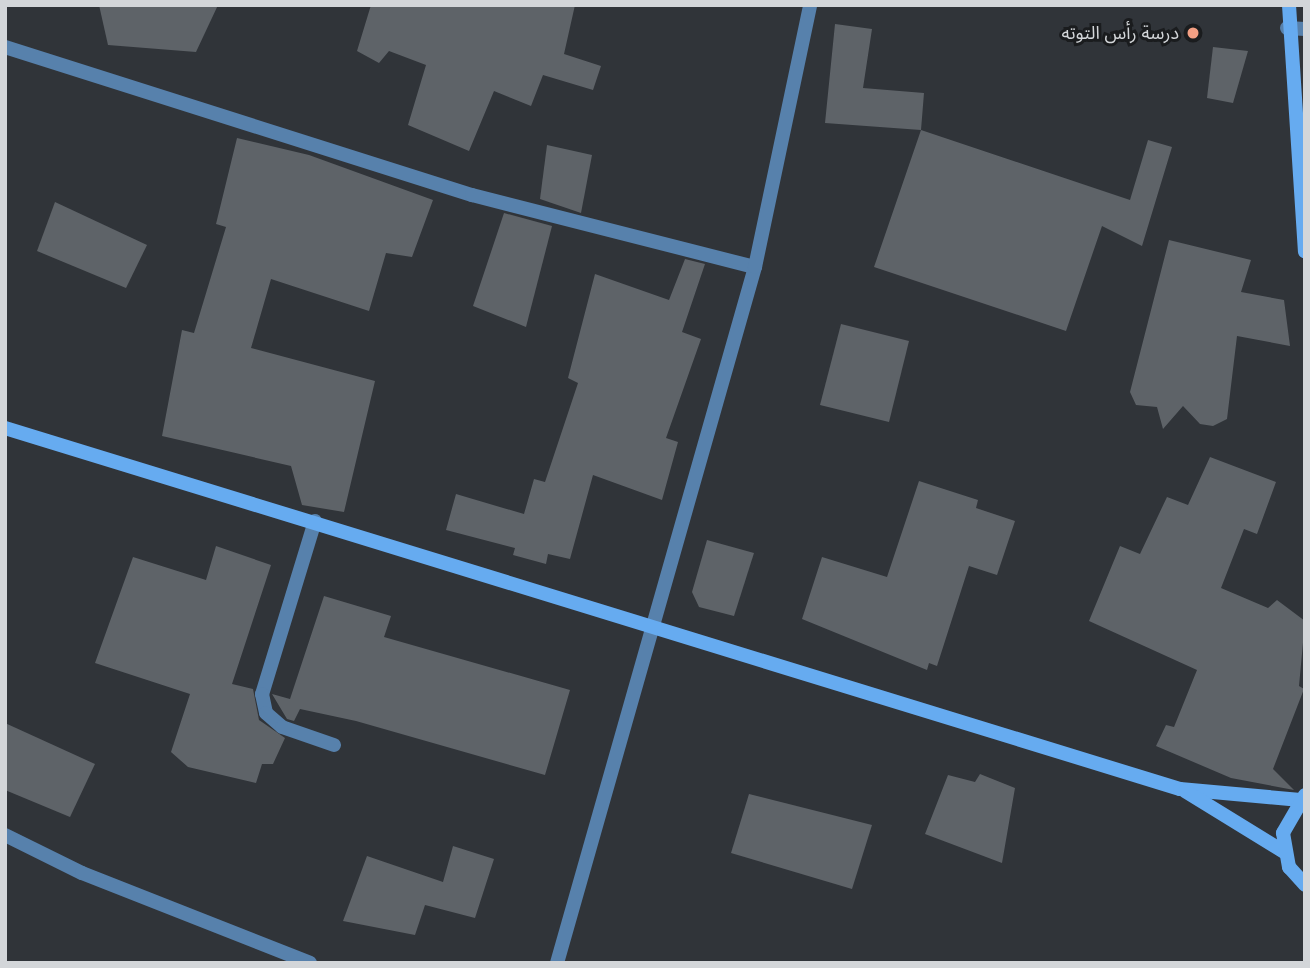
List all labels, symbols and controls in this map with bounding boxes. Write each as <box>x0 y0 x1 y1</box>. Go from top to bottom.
place label: درسة رأس التوته <box>1061 22 1179 44</box>
marker: درسة رأس التوته <box>1185 25 1201 41</box>

